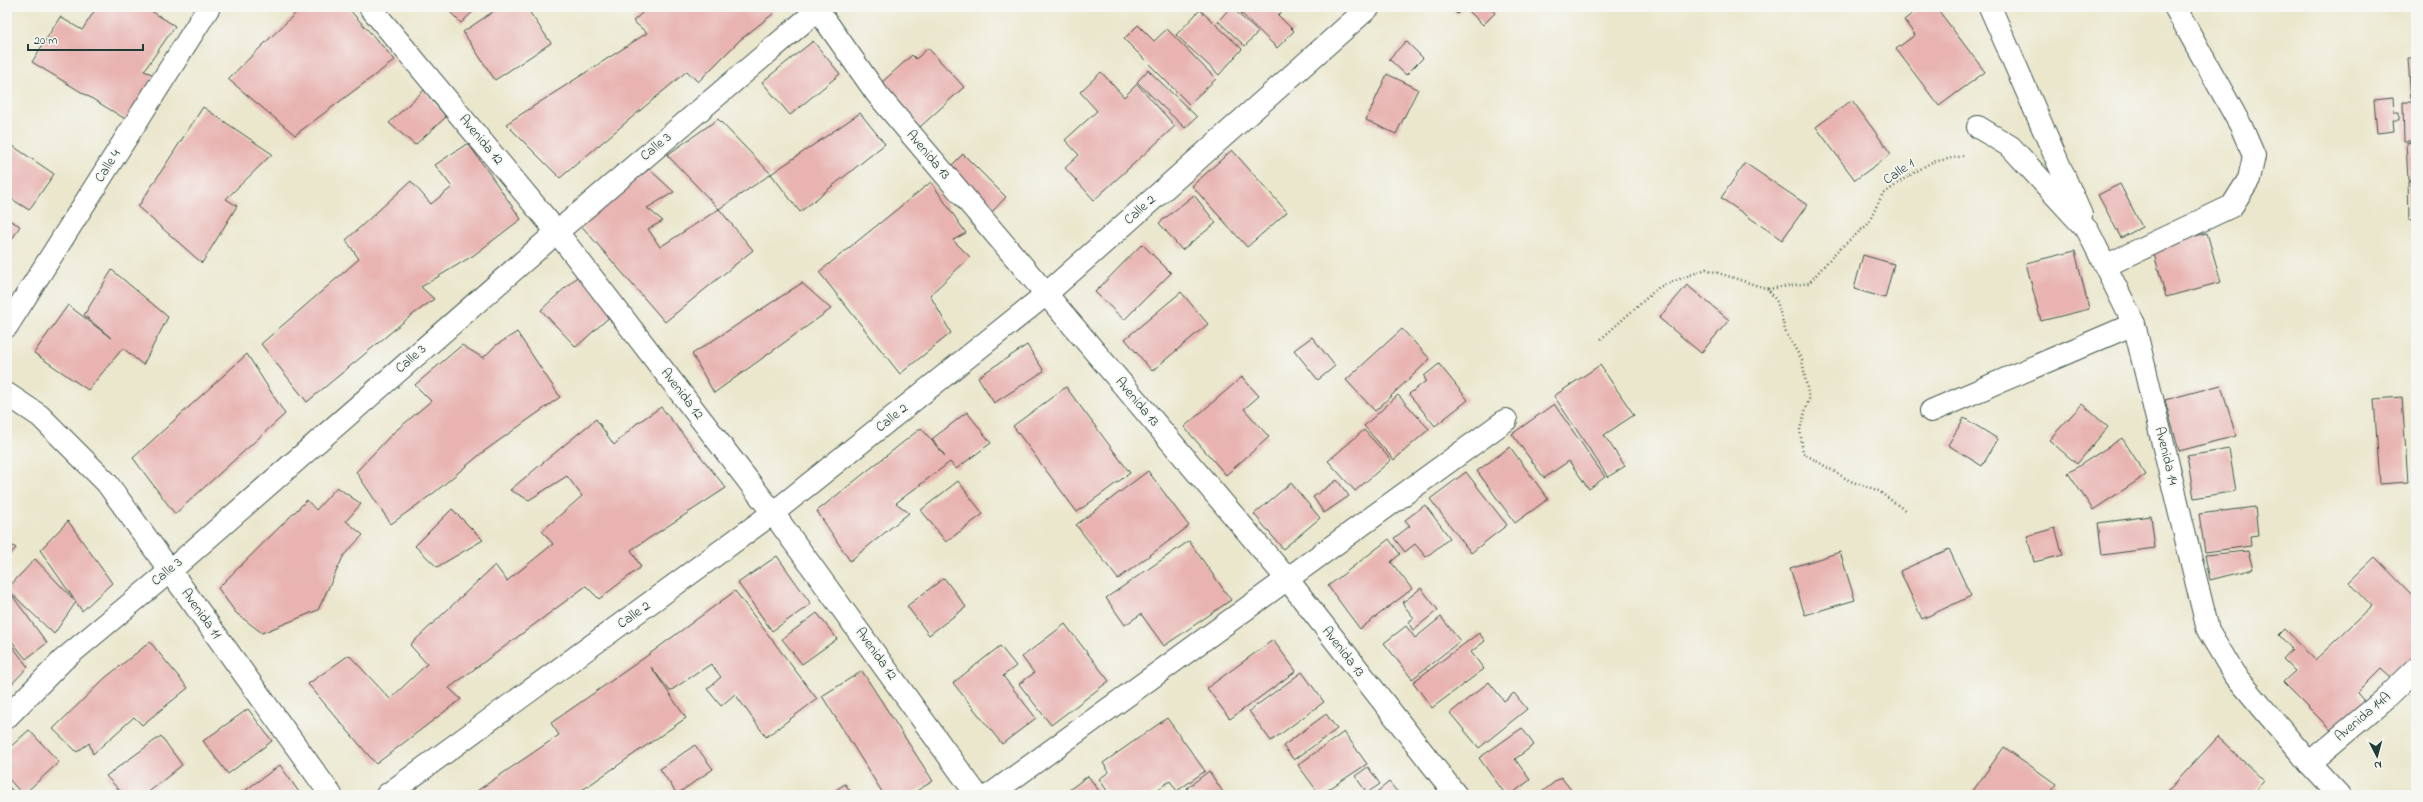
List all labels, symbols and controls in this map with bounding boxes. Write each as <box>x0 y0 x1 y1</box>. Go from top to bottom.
scale bar <box>28 26 143 52</box>
text: 20 m <box>34 32 57 50</box>
street label: Avenida 12 <box>454 110 509 170</box>
street label: Avenida 13 <box>901 126 955 185</box>
street label: Calle 3 <box>636 127 677 166</box>
street label: Calle 4 <box>90 145 126 187</box>
street label: Calle 1 <box>1879 153 1919 190</box>
street label: Calle 2 <box>1119 190 1161 230</box>
street label: Calle 3 <box>391 339 431 379</box>
street label: Avenida 12 <box>655 364 709 424</box>
street label: Avenida 13 <box>1110 373 1164 432</box>
street label: Calle 2 <box>871 398 913 438</box>
street label: Avenida 14 <box>2149 425 2183 488</box>
street label: Calle 3 <box>147 552 188 591</box>
street label: Avenida 11 <box>175 584 227 644</box>
street label: Calle 2 <box>613 596 655 634</box>
street label: Avenida 13 <box>1316 622 1370 682</box>
street label: Avenida 12 <box>850 623 902 685</box>
street label: Avenida 14A <box>2330 687 2396 747</box>
north arrow <box>2357 736 2397 776</box>
text: N <box>2373 757 2382 773</box>

